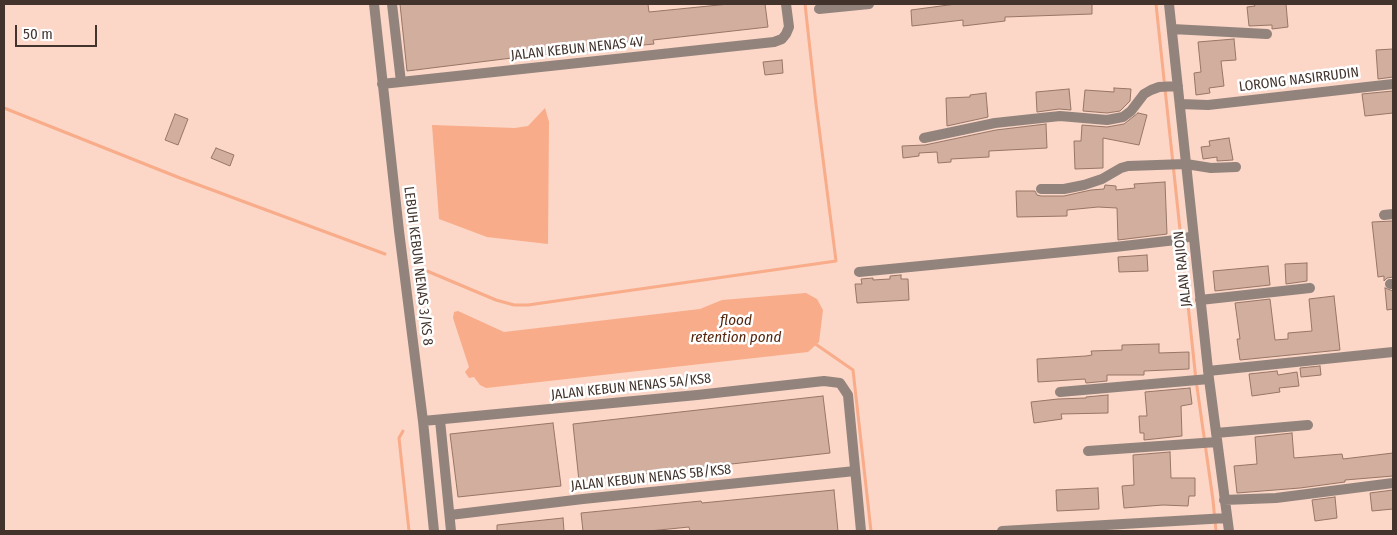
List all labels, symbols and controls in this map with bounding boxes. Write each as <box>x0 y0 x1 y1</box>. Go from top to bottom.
scale bar <box>18 15 100 47</box>
text: 50 m <box>23 25 53 43</box>
street label: JALAN KEBUN NENAS 4V <box>510 34 644 64</box>
street label: LORONG NASIRRUDIN <box>1238 64 1360 96</box>
street label: LEBUH KEBUN NENAS 3/KS 8 <box>400 185 436 347</box>
street label: JALAN RAJION <box>1171 230 1195 308</box>
water label: flood retention pond <box>691 312 781 347</box>
street label: JALAN KEBUN NENAS 5A/KS8 <box>550 370 712 404</box>
street label: JALAN KEBUN NENAS 5B/KS8 <box>570 461 732 495</box>

